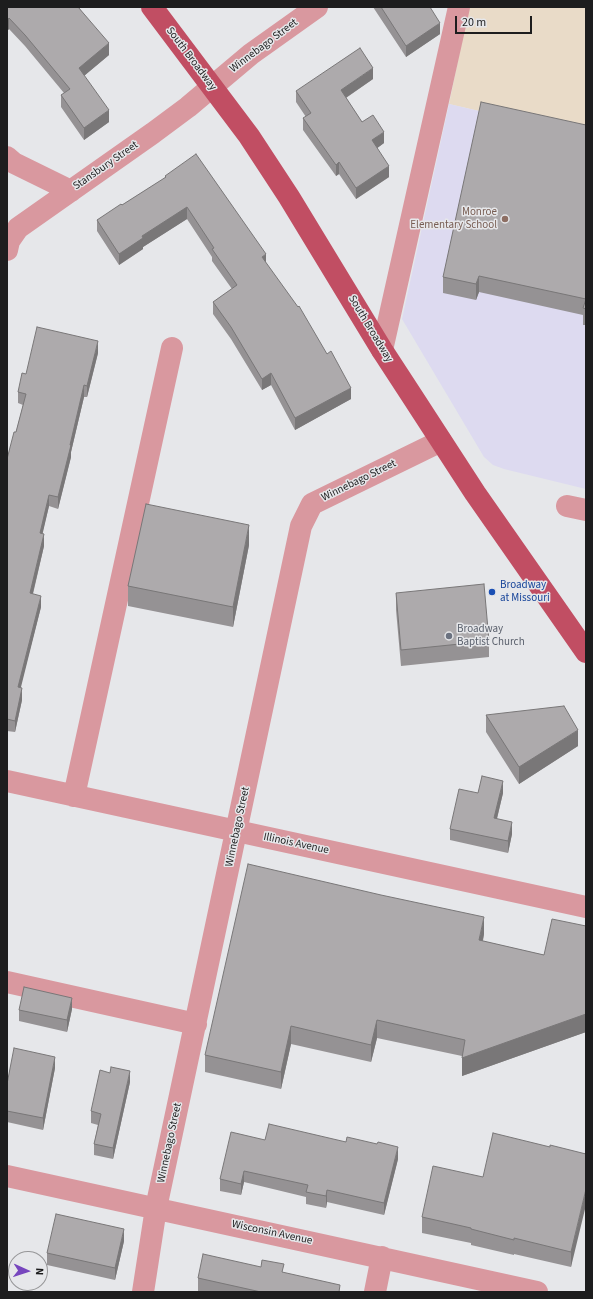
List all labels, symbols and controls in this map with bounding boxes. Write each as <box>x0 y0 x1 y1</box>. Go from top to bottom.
scale bar <box>457 8 534 34</box>
text: 20 m <box>462 14 486 31</box>
street label: Winnebago Street <box>228 16 300 76</box>
street label: South Broadway <box>163 25 219 93</box>
street label: Stansbury Street <box>71 139 141 193</box>
place label: Monroe Elementary School <box>410 206 497 232</box>
marker: Monroe Elementary School <box>500 214 510 224</box>
street label: South Broadway <box>345 293 395 365</box>
street label: Winnebago Street <box>320 457 398 505</box>
place label: Broadway at Missouri <box>500 579 550 605</box>
marker: Broadway at Missouri <box>487 587 497 597</box>
place label: Broadway Baptist Church <box>457 623 525 649</box>
marker: Broadway Baptist Church <box>444 631 454 641</box>
street label: Winnebago Street <box>223 786 253 868</box>
street label: Illinois Avenue <box>262 831 330 857</box>
street label: Winnebago Street <box>155 1102 185 1184</box>
street label: Wisconsin Avenue <box>230 1218 314 1248</box>
north arrow <box>8 1251 48 1291</box>
text: N <box>32 1268 47 1276</box>

